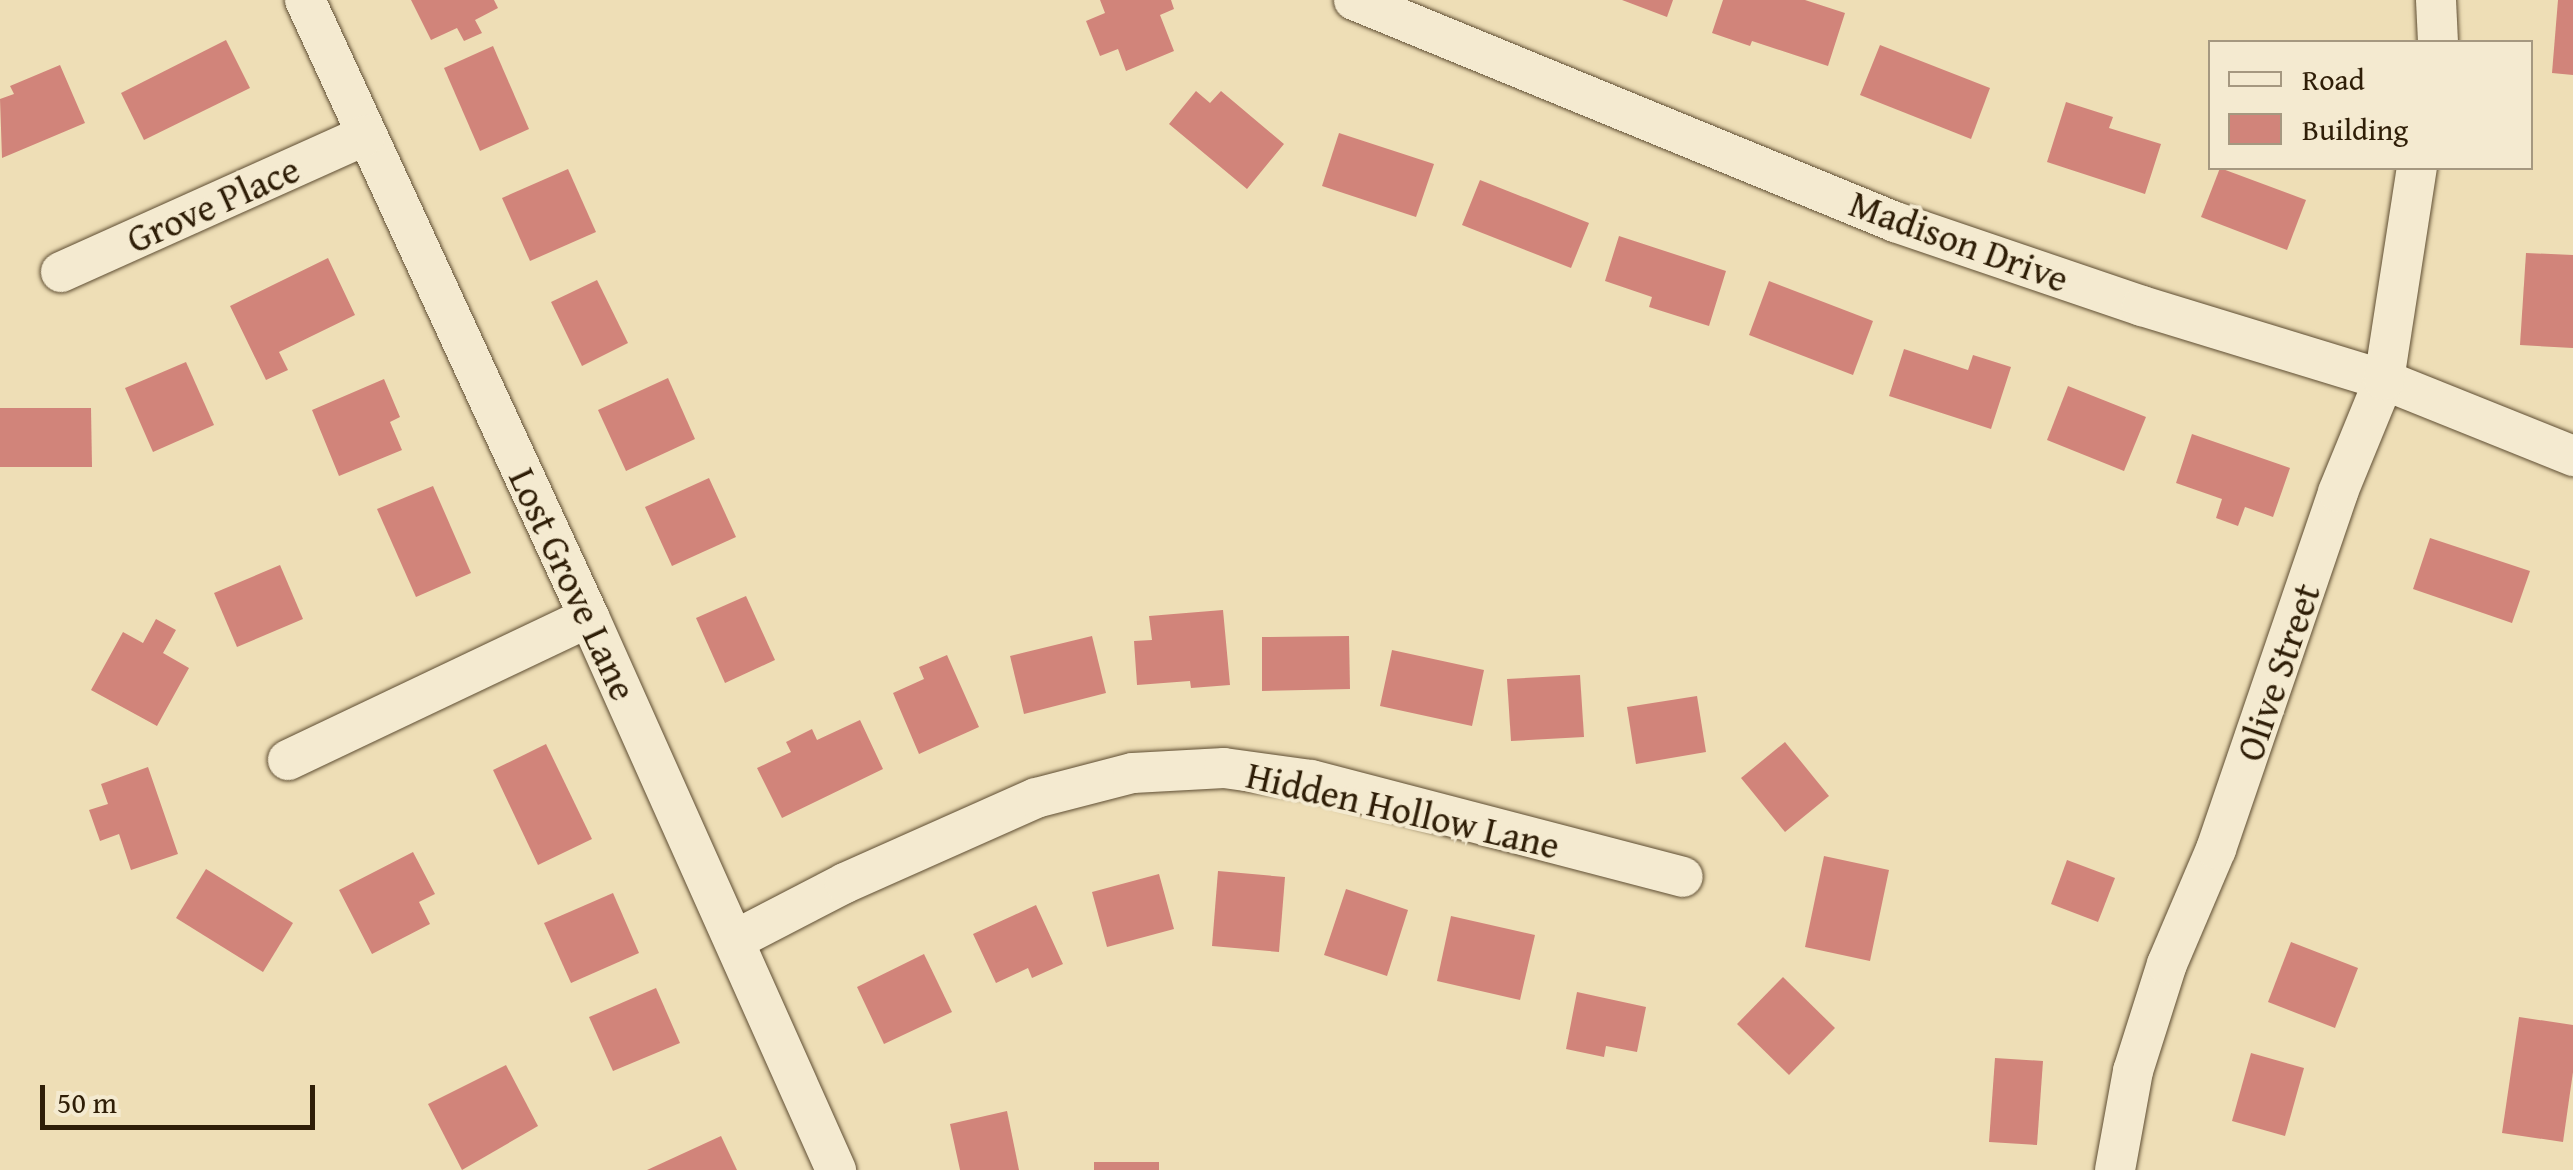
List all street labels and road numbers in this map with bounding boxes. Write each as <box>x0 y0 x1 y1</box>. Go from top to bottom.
street label: Grove Place <box>120 146 306 262</box>
street label: Madison Drive <box>1843 180 2075 302</box>
street label: Lost Grove Lane <box>499 461 647 707</box>
street label: Olive Street <box>2226 577 2330 767</box>
street label: Hidden Hollow Lane <box>1242 752 1564 868</box>

